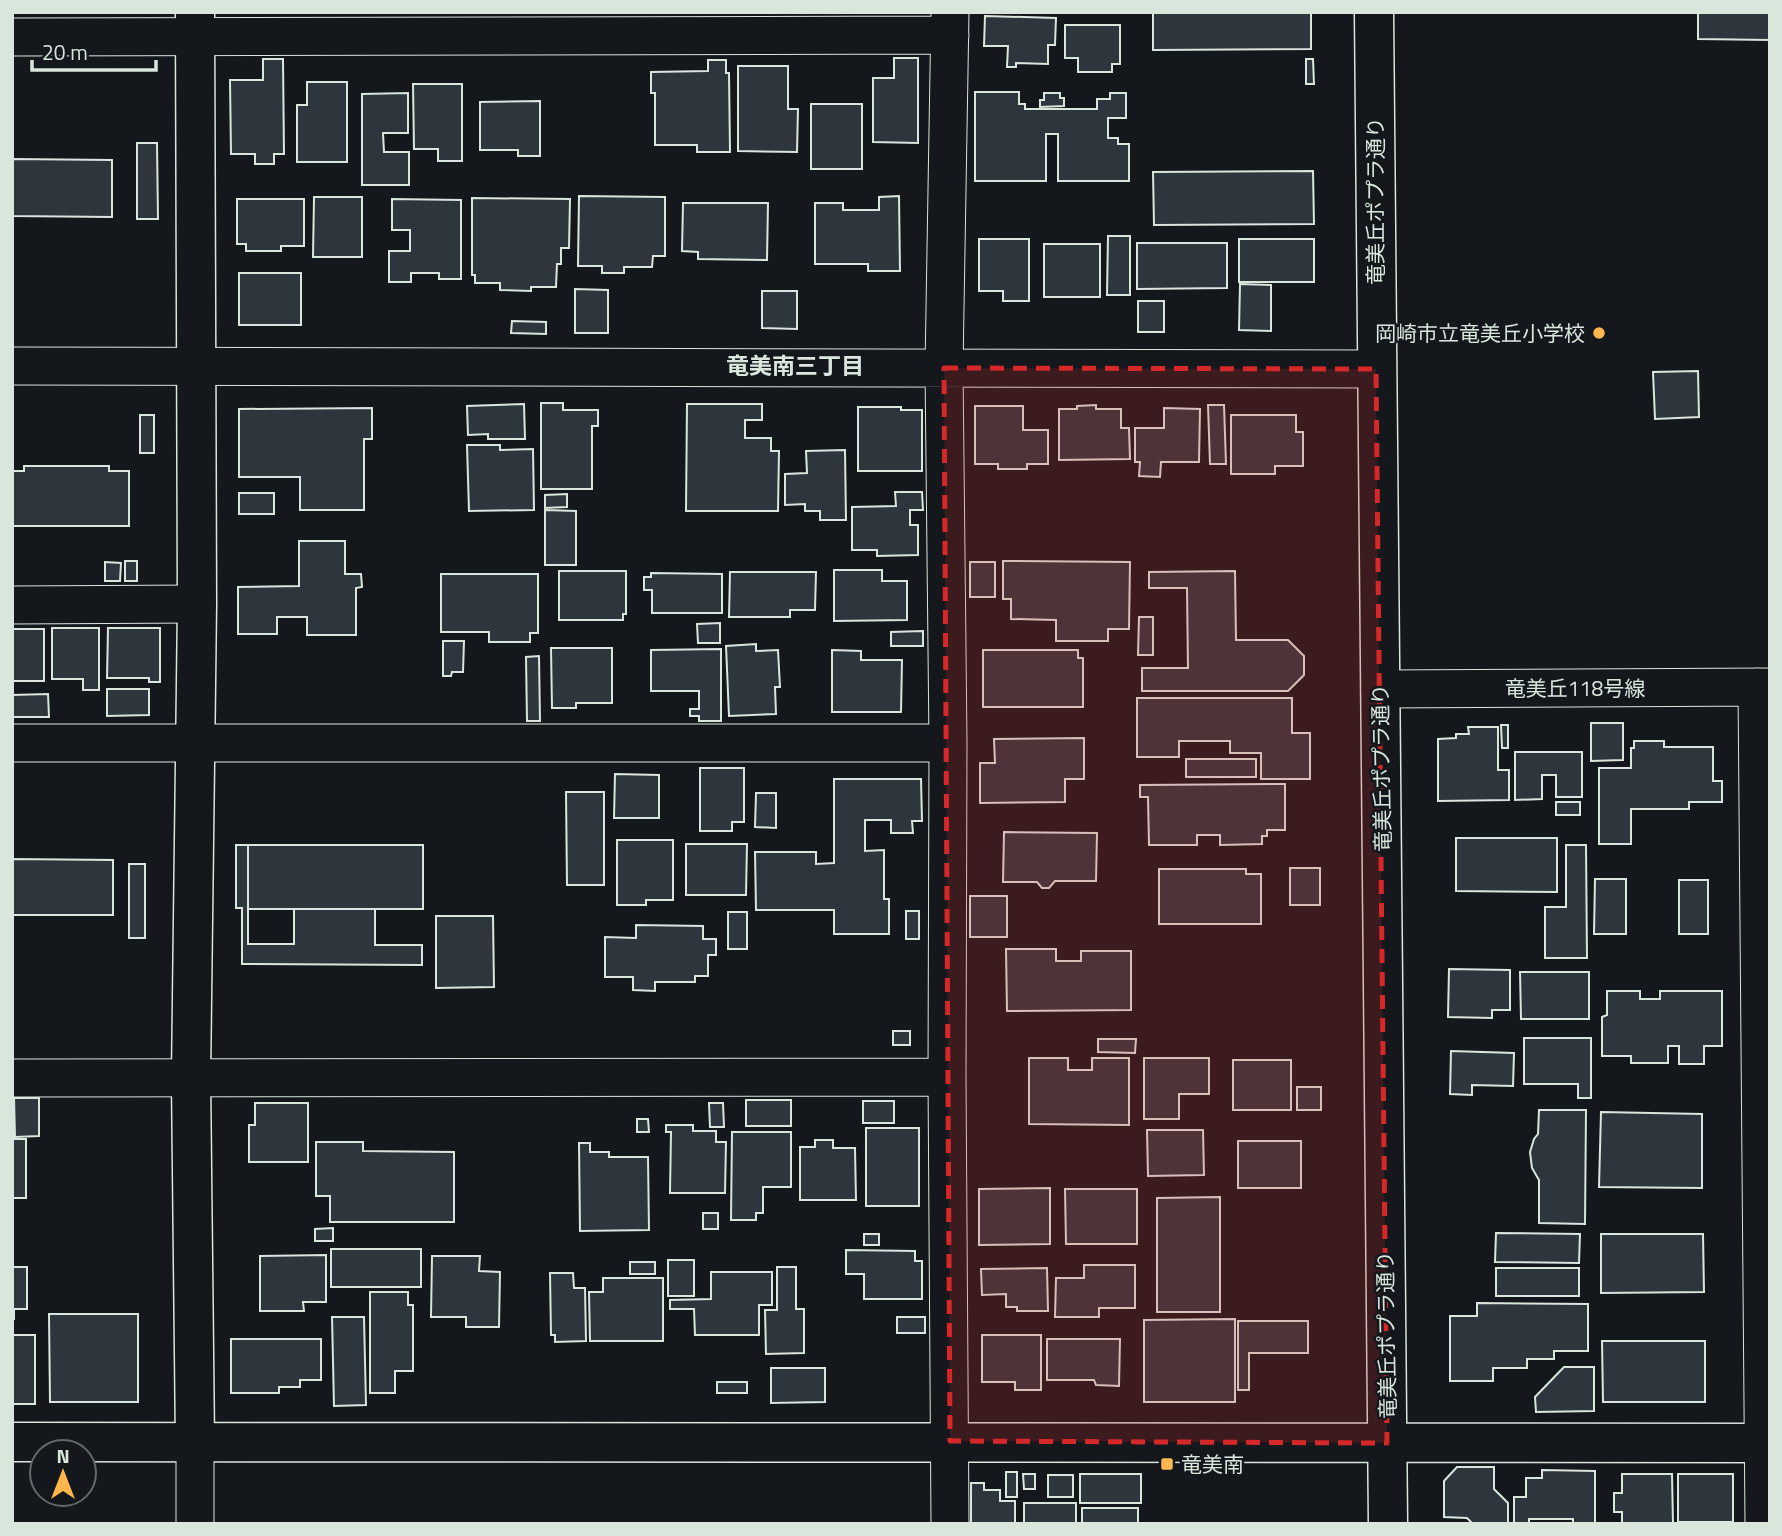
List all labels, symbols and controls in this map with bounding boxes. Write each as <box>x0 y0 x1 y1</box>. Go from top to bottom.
scale bar <box>32 28 156 72</box>
text: 20 m <box>42 36 88 68</box>
street label: 竜美丘ポプラ通り <box>1359 117 1391 285</box>
place label: 岡崎市立竜美丘小学校 <box>1375 317 1585 349</box>
marker: 岡崎市立竜美丘小学校 <box>1591 325 1607 341</box>
district label: 竜美南三丁目 <box>726 348 864 383</box>
street label: 竜美丘118号線 <box>1505 672 1645 704</box>
street label: 竜美丘ポプラ通り <box>1364 684 1398 852</box>
street label: 竜美丘ポプラ通り <box>1369 1251 1403 1419</box>
north arrow <box>28 1438 98 1508</box>
text: N <box>56 1441 70 1470</box>
place label: 竜美南 <box>1181 1448 1244 1480</box>
marker: 竜美南 <box>1159 1456 1175 1472</box>

